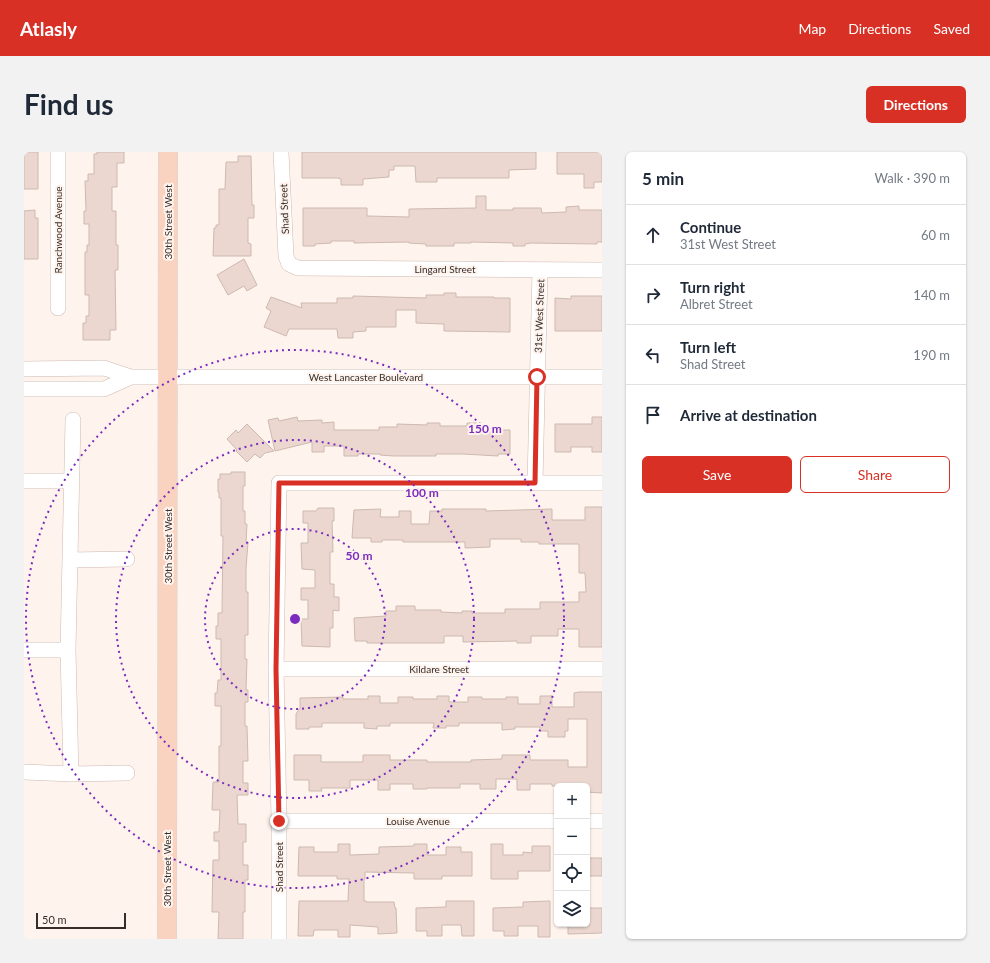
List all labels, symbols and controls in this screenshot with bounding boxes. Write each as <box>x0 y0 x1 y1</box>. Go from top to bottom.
text: Atlasly <box>20 17 77 40</box>
text: Map <box>799 20 826 37</box>
text: Directions <box>848 20 911 37</box>
text: Saved <box>933 20 970 37</box>
button: Directions <box>866 86 966 123</box>
text: Find us <box>24 87 114 121</box>
text: 5 min <box>642 168 684 189</box>
text: Walk · 390 m <box>874 170 950 186</box>
street label: Shad Street <box>277 183 291 234</box>
street label: 30th Street West <box>162 184 174 260</box>
street label: Ranchwood Avenue <box>52 186 64 274</box>
text: Continue <box>680 218 741 236</box>
icon: ahead <box>642 224 664 246</box>
text: 60 m <box>921 227 950 243</box>
text: 31st West Street <box>680 236 776 252</box>
street label: Lingard Street <box>414 263 476 275</box>
street label: 31st West Street <box>532 278 546 353</box>
text: Turn right <box>680 278 745 296</box>
icon: right <box>642 284 664 306</box>
text: 140 m <box>913 287 950 303</box>
text: Albret Street <box>680 296 753 312</box>
text: Turn left <box>680 338 736 356</box>
icon: left <box>642 344 664 366</box>
text: 190 m <box>913 347 950 363</box>
text: Shad Street <box>680 356 746 372</box>
route start <box>528 368 546 386</box>
street label: West Lancaster Boulevard <box>309 371 423 383</box>
icon: arrive <box>642 404 664 426</box>
text: Arrive at destination <box>680 406 817 424</box>
text: 150 m <box>468 421 502 436</box>
button: Save <box>642 456 792 493</box>
button: Share <box>800 456 950 493</box>
text: 100 m <box>405 485 439 500</box>
street label: 30th Street West <box>162 508 174 584</box>
text: 50 m <box>346 548 372 563</box>
centre of rings <box>288 612 302 626</box>
street label: Kildare Street <box>409 663 469 675</box>
map controls <box>554 783 590 927</box>
button: + <box>554 783 590 819</box>
route end <box>270 812 288 830</box>
street label: Louise Avenue <box>386 815 450 827</box>
button: − <box>554 819 590 855</box>
street label: 30th Street West <box>161 831 173 907</box>
street label: Shad Street <box>273 841 285 892</box>
button: locate <box>554 855 590 891</box>
button: layers <box>554 891 590 927</box>
scale bar <box>36 911 126 930</box>
text: 50 m <box>42 913 67 926</box>

